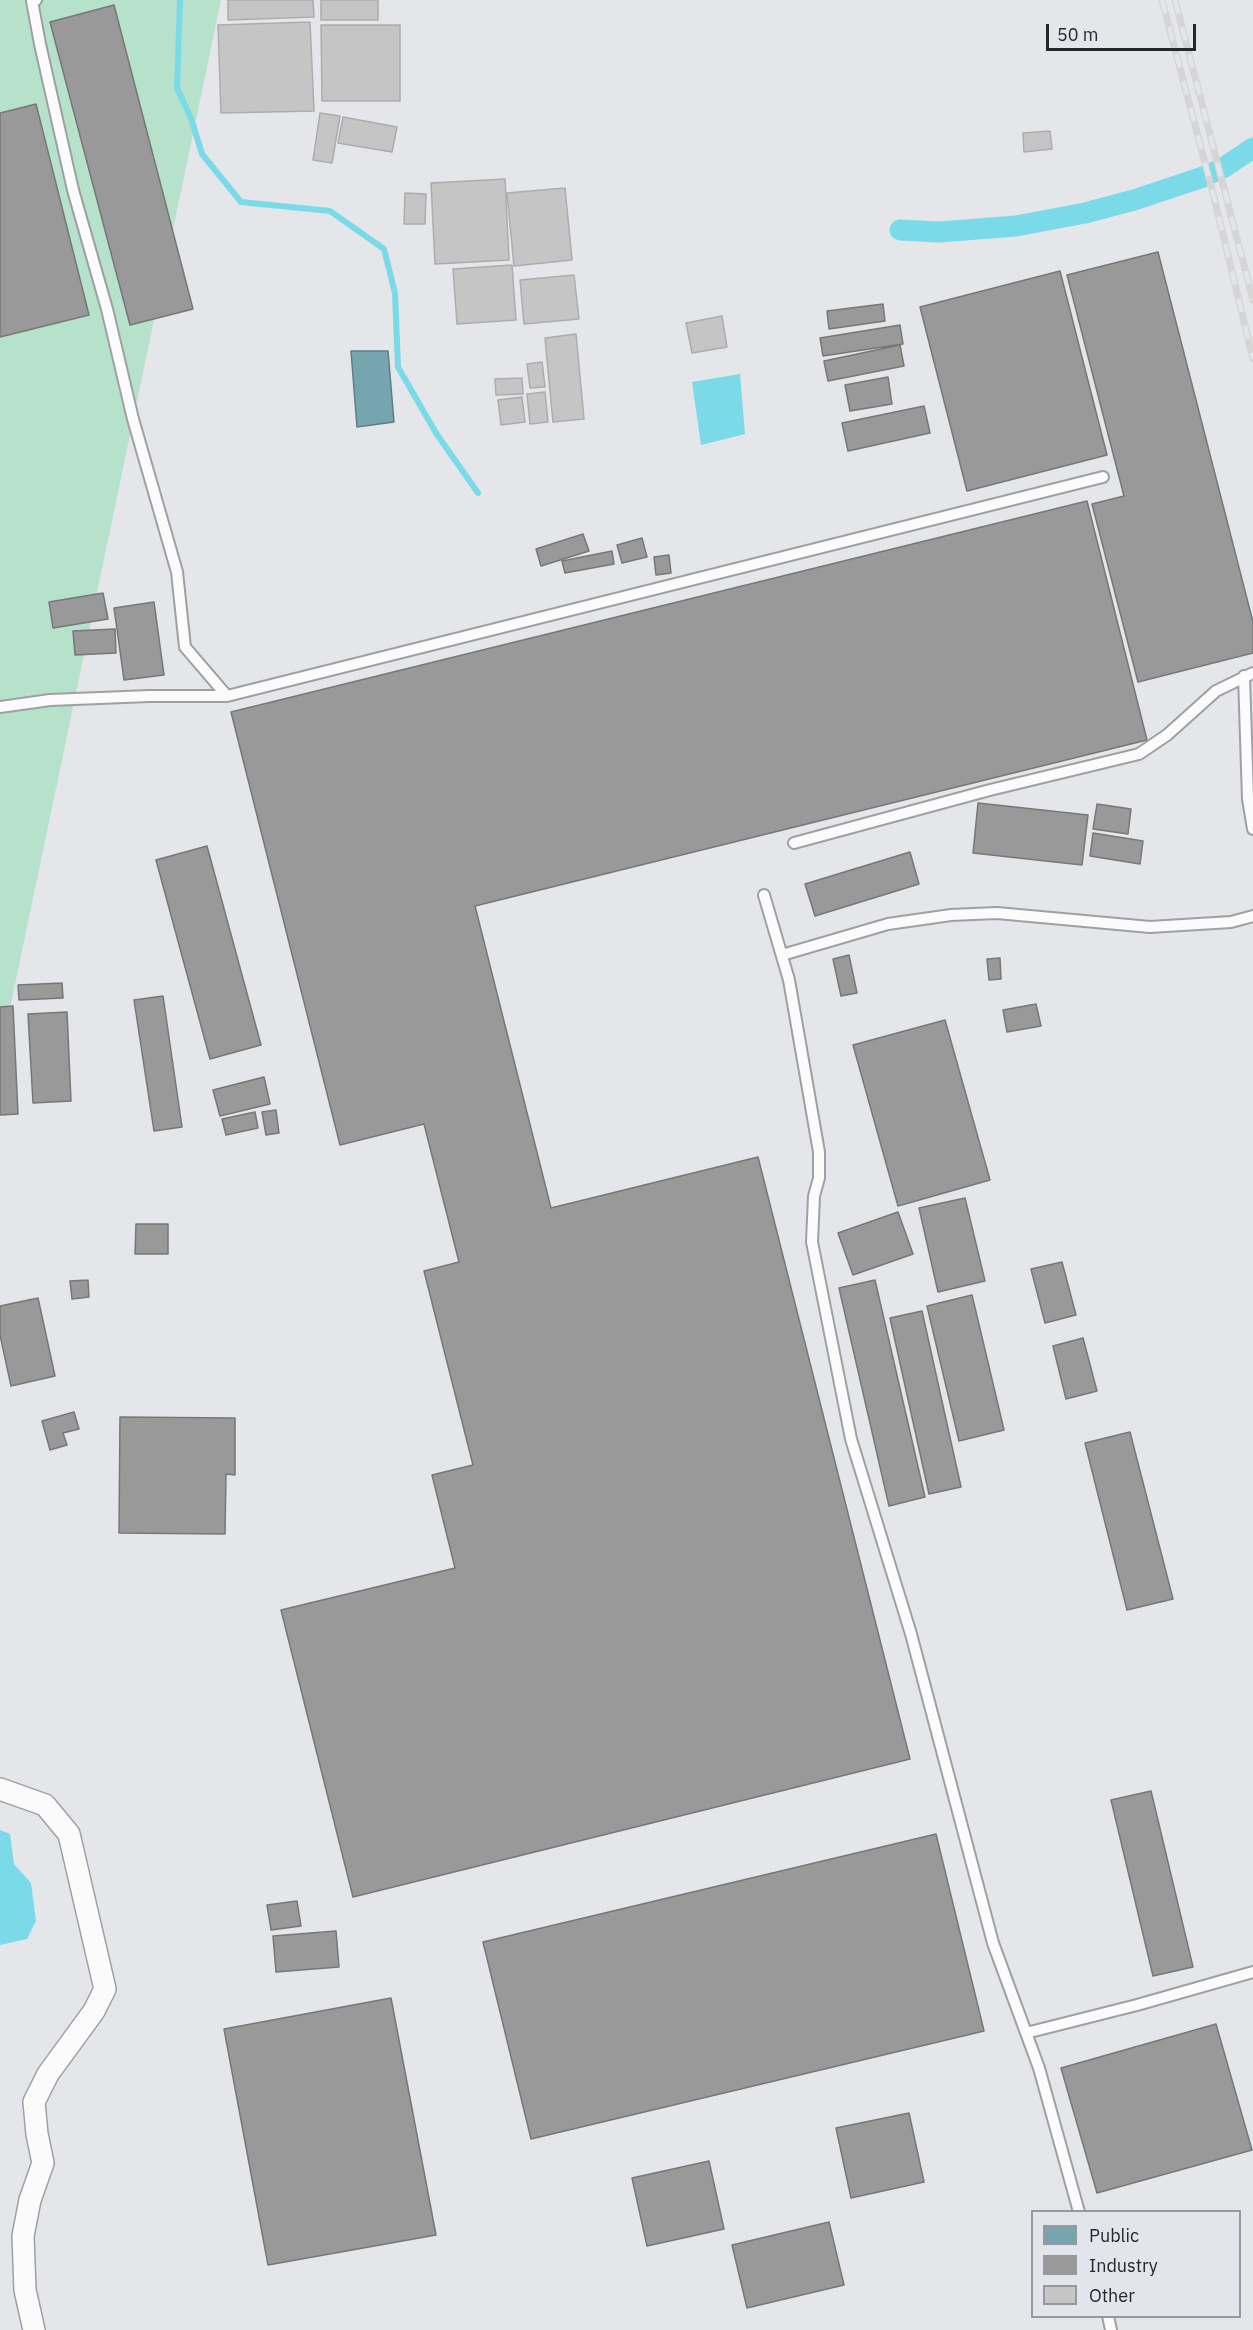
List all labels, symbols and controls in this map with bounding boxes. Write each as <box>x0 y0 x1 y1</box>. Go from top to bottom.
scale bar <box>1049 12 1199 50</box>
text: 50 m <box>1057 23 1099 46</box>
legend <box>1031 2210 1241 2318</box>
text: Public <box>1089 2224 1139 2247</box>
text: Industry <box>1089 2254 1158 2277</box>
text: Other <box>1089 2284 1135 2307</box>

